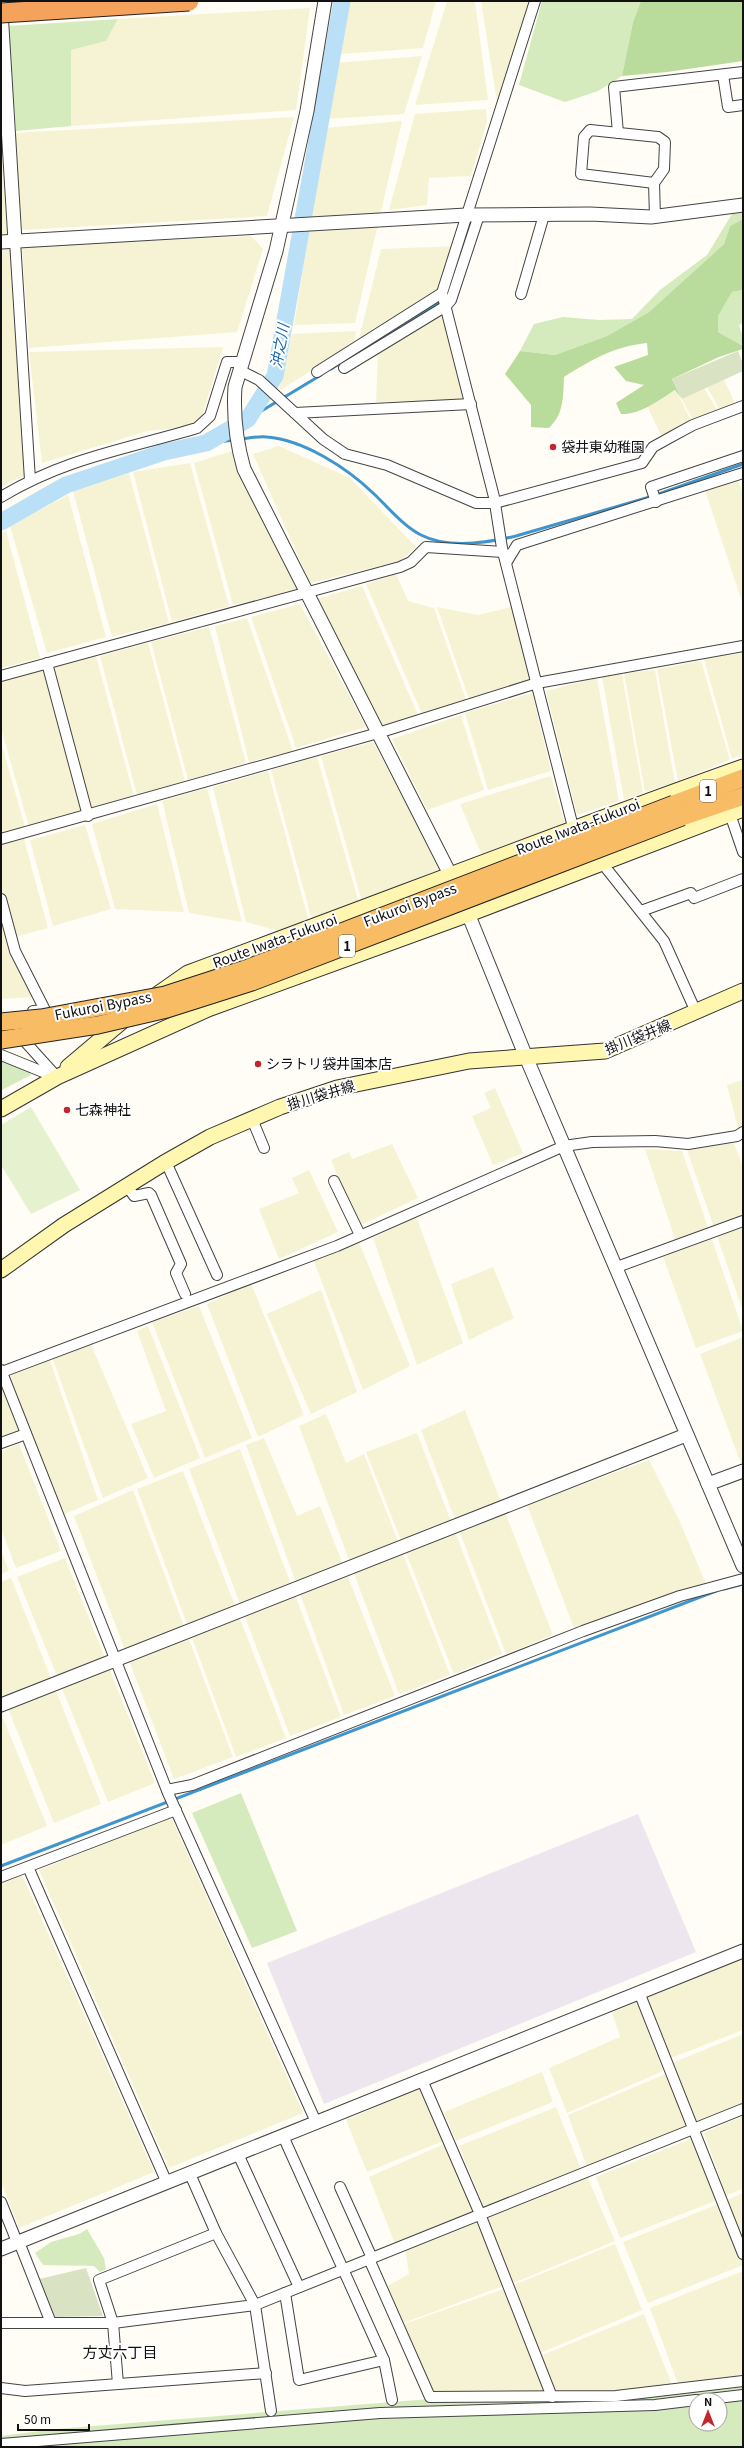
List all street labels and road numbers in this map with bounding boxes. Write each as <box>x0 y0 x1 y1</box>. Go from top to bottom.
road number: 1 <box>700 780 716 802</box>
street label: Route Iwata-Fukuroi <box>513 793 643 859</box>
street label: Fukuroi Bypass <box>360 877 460 931</box>
street label: Route Iwata-Fukuroi <box>209 908 340 972</box>
road number: 1 <box>339 935 355 957</box>
street label: Fukuroi Bypass <box>53 986 153 1024</box>
street label: 掛川袋井線 <box>601 1014 674 1058</box>
street label: 掛川袋井線 <box>284 1074 357 1114</box>

